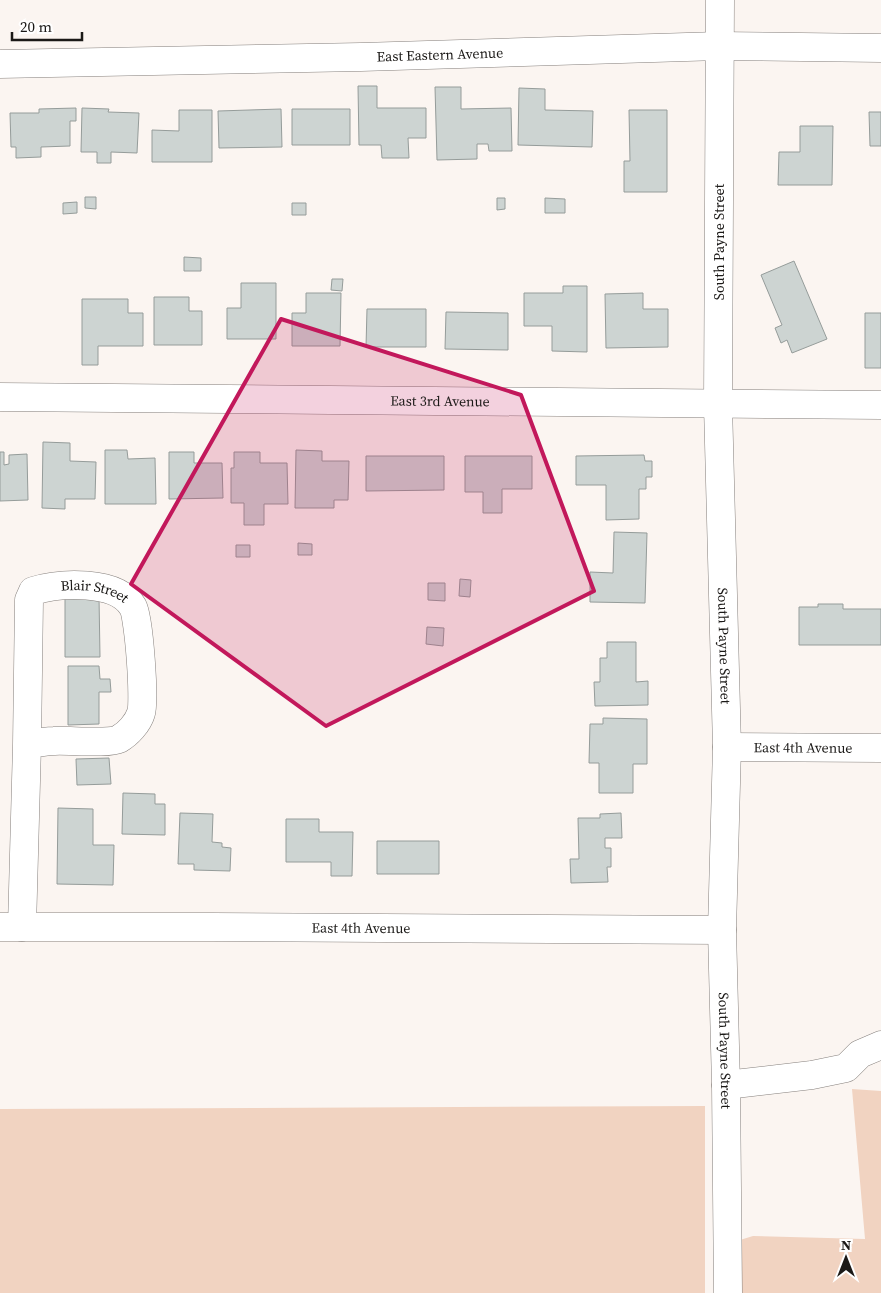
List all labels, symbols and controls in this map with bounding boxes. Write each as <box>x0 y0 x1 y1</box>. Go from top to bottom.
scale bar <box>12 10 82 42</box>
text: 20 m <box>20 16 52 37</box>
street label: East Eastern Avenue <box>376 43 503 67</box>
street label: South Payne Street <box>709 183 729 300</box>
street label: East 3rd Avenue <box>390 391 490 411</box>
street label: Blair Street <box>60 575 134 608</box>
street label: South Payne Street <box>713 587 736 705</box>
street label: East 4th Avenue <box>754 737 852 758</box>
street label: East 4th Avenue <box>312 918 410 938</box>
street label: South Payne Street <box>714 992 736 1110</box>
north arrow <box>821 1233 871 1283</box>
text: N <box>841 1235 851 1255</box>

